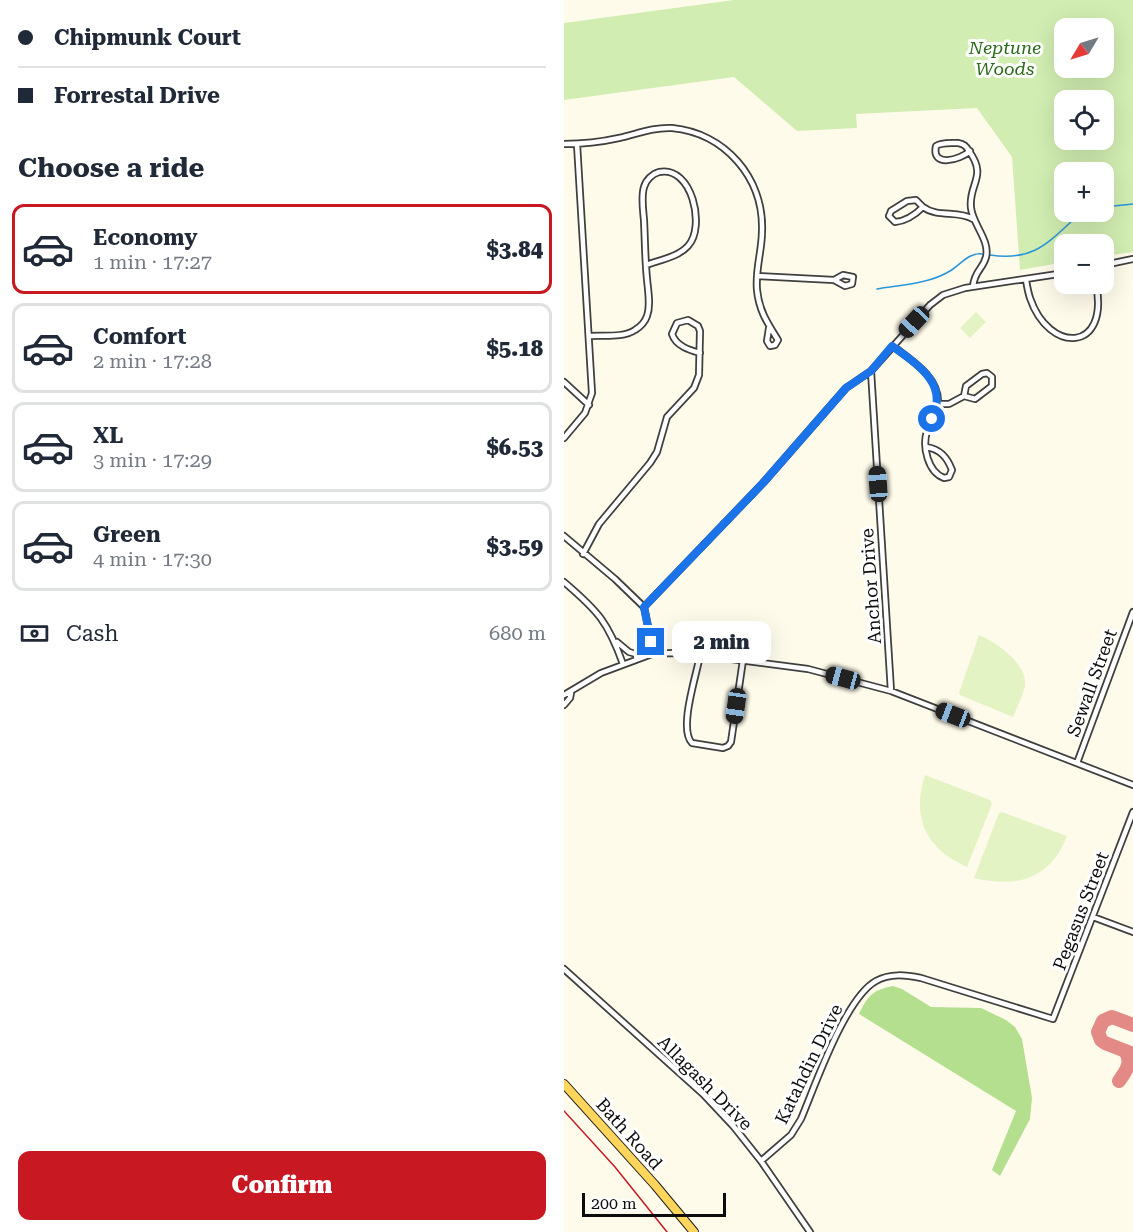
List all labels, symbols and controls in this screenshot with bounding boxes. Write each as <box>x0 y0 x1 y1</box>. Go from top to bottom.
north arrow <box>1054 18 1114 78</box>
map controls <box>1054 18 1114 294</box>
text: Chipmunk Court <box>54 25 241 50</box>
park label: Neptune Woods <box>968 37 1041 79</box>
text: Forrestal Drive <box>54 83 220 108</box>
button: locate <box>1054 90 1114 150</box>
text: Choose a ride <box>18 152 204 184</box>
button: + <box>1054 162 1114 222</box>
icon: car <box>21 222 75 276</box>
text: Economy <box>93 225 197 250</box>
button: − <box>1054 234 1114 294</box>
text: $3.84 <box>486 237 543 262</box>
text: 1 min · 17:27 <box>93 250 212 274</box>
car <box>895 303 933 341</box>
icon: car <box>21 321 75 375</box>
text: Comfort <box>93 324 186 349</box>
text: $5.18 <box>486 336 543 361</box>
text: 2 min · 17:28 <box>93 349 212 373</box>
route start <box>918 405 945 432</box>
icon: car <box>21 420 75 474</box>
text: XL <box>93 423 123 448</box>
text: $6.53 <box>486 435 543 460</box>
text: 3 min · 17:29 <box>93 448 212 472</box>
car <box>868 465 888 503</box>
icon: car <box>21 519 75 573</box>
text: Green <box>93 522 161 547</box>
street label: Anchor Drive <box>856 527 885 645</box>
text: $3.59 <box>486 534 543 559</box>
text: 4 min · 17:30 <box>93 547 212 571</box>
icon: cash <box>18 617 51 650</box>
text: Cash <box>66 621 118 646</box>
text: 680 m <box>489 621 546 645</box>
callout: 2 min <box>672 621 771 663</box>
street label: Sewall Street <box>1062 626 1121 739</box>
route end <box>637 628 664 655</box>
text: 2 min <box>693 630 750 654</box>
car <box>823 665 863 691</box>
car <box>725 687 747 725</box>
car <box>933 700 973 730</box>
street label: Pegasus Street <box>1048 848 1113 973</box>
street label: Katahdin Drive <box>770 1000 847 1127</box>
street label: Allagash Drive <box>654 1031 757 1134</box>
street label: Bath Road <box>592 1094 667 1174</box>
button: Confirm <box>18 1151 546 1220</box>
scale bar <box>582 1190 726 1218</box>
text: 200 m <box>591 1194 637 1213</box>

